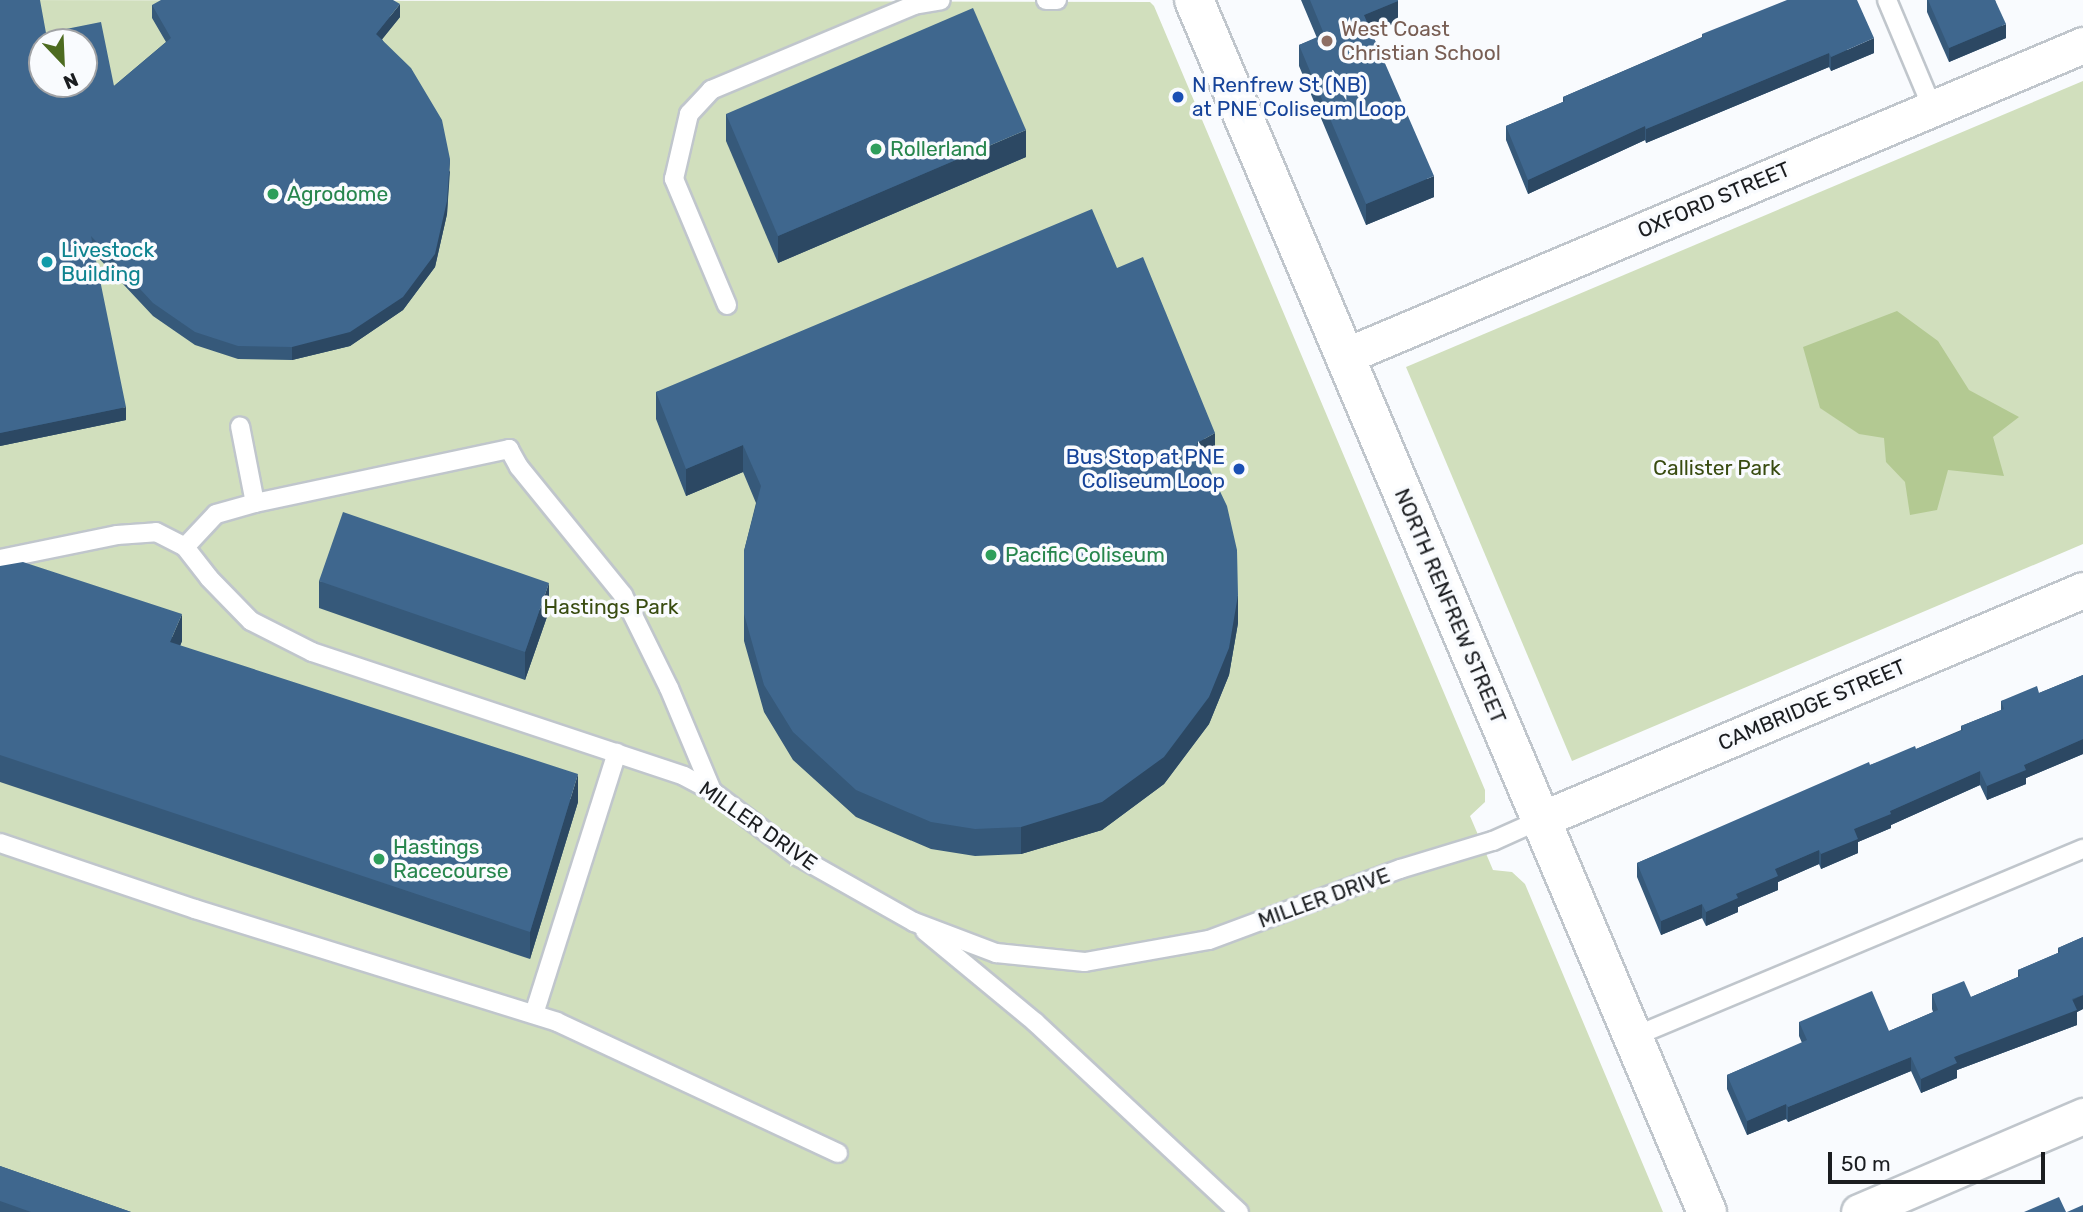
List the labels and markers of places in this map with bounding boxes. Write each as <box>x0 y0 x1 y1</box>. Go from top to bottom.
place label: West Coast Christian School <box>1341 16 1501 66</box>
marker: West Coast Christian School <box>1319 33 1335 49</box>
place label: N Renfrew St (NB) at PNE Coliseum Loop <box>1192 72 1406 122</box>
marker: N Renfrew St (NB) at PNE Coliseum Loop <box>1170 89 1186 105</box>
place label: Rollerland <box>890 136 988 162</box>
marker: Rollerland <box>868 141 884 157</box>
place label: Agrodome <box>287 181 388 207</box>
marker: Agrodome <box>265 186 281 202</box>
place label: Livestock Building <box>61 237 154 287</box>
marker: Livestock Building <box>39 254 55 270</box>
place label: Bus Stop at PNE Coliseum Loop <box>1066 444 1225 494</box>
marker: Bus Stop at PNE Coliseum Loop <box>1231 461 1247 477</box>
place label: Pacific Coliseum <box>1005 542 1165 568</box>
marker: Pacific Coliseum <box>983 547 999 563</box>
place label: Hastings Racecourse <box>393 834 508 884</box>
marker: Hastings Racecourse <box>371 851 387 867</box>

